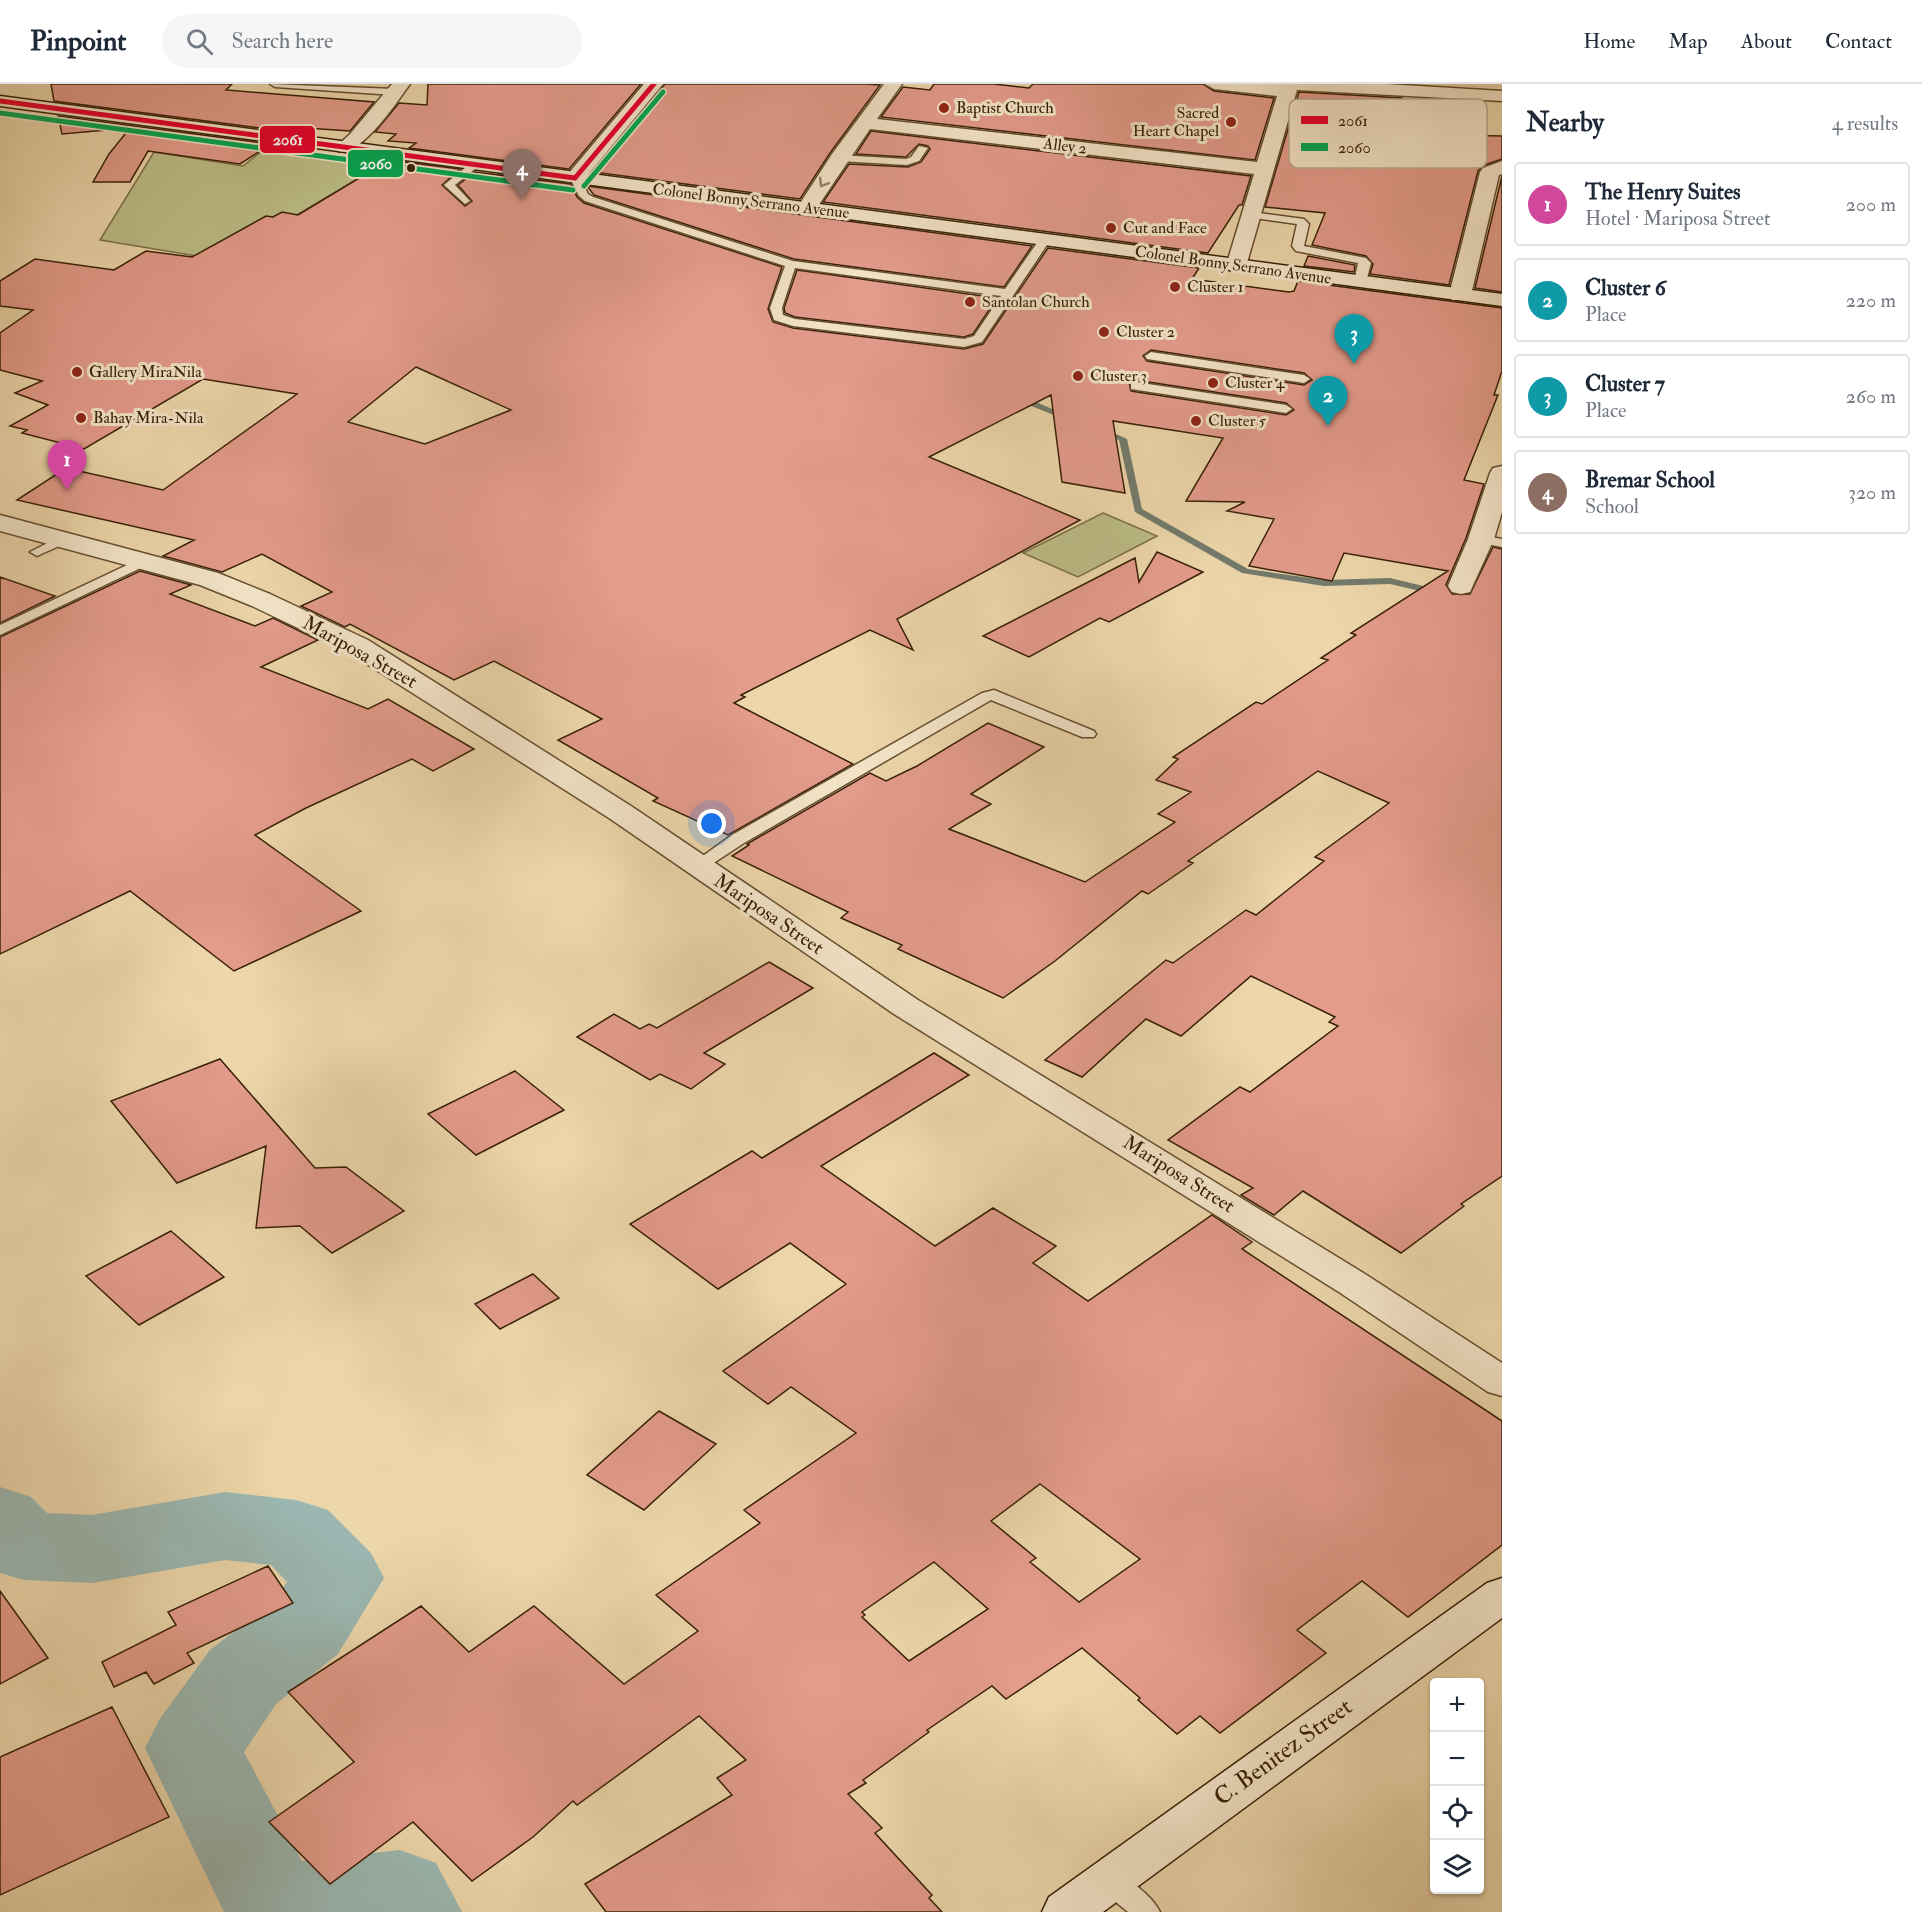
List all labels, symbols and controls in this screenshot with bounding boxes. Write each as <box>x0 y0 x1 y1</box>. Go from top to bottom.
search box <box>162 14 582 68</box>
text: Pinpoint <box>30 24 126 59</box>
icon: search <box>183 25 216 58</box>
text: Search here <box>231 27 333 55</box>
text: Home <box>1583 28 1635 55</box>
text: Map <box>1668 28 1708 55</box>
text: About <box>1741 28 1792 55</box>
text: Contact <box>1825 28 1892 55</box>
place label: Baptist Church <box>956 98 1054 119</box>
legend <box>1289 99 1487 168</box>
marker: Baptist Church <box>937 101 951 115</box>
place label: Sacred Heart Chapel <box>1133 103 1219 142</box>
text: Nearby <box>1526 107 1604 139</box>
text: 2061 <box>1338 111 1368 131</box>
text: 4 results <box>1832 111 1898 136</box>
marker: Sacred Heart Chapel <box>1224 115 1238 129</box>
line badge: 2061 <box>259 125 316 154</box>
text: 2061 <box>273 130 303 150</box>
street label: Alley 2 <box>1041 133 1088 159</box>
text: 2060 <box>1338 138 1371 158</box>
line badge: 2060 <box>347 149 404 178</box>
pin: 4 <box>502 150 542 199</box>
text: 2060 <box>360 154 392 174</box>
unlabelled marker <box>405 162 417 174</box>
one-way arrow <box>819 177 831 187</box>
text: The Henry Suites <box>1585 178 1741 206</box>
street label: Colonel Bonny Serrano Avenue <box>651 179 851 223</box>
text: 1 <box>1544 192 1551 217</box>
text: 200 m <box>1846 192 1896 217</box>
text: Hotel · Mariposa Street <box>1585 206 1770 231</box>
place label: Cut and Face <box>1123 218 1207 238</box>
marker: Cut and Face <box>1104 221 1118 235</box>
street label: Colonel Bonny Serrano Avenue <box>1134 241 1333 289</box>
text: Cluster 6 <box>1585 274 1666 302</box>
place label: Cluster 1 <box>1187 277 1243 297</box>
marker: Cluster 1 <box>1168 280 1182 294</box>
text: 2 <box>1542 288 1553 313</box>
text: 220 m <box>1846 288 1896 313</box>
place label: Santolan Church <box>982 292 1090 312</box>
marker: Santolan Church <box>963 295 977 309</box>
text: Place <box>1585 302 1626 327</box>
pin: 3 <box>1334 314 1374 364</box>
place label: Cluster 2 <box>1116 322 1175 342</box>
marker: Cluster 2 <box>1097 325 1111 339</box>
place label: Gallery MiraNila <box>89 362 202 382</box>
marker: Gallery MiraNila <box>70 365 84 379</box>
place label: Cluster 3 <box>1090 366 1147 386</box>
marker: Cluster 3 <box>1071 369 1085 383</box>
text: Cluster 7 <box>1585 370 1665 398</box>
place label: Cluster 4 <box>1225 373 1286 393</box>
marker: Cluster 4 <box>1206 376 1220 390</box>
pin: 2 <box>1308 376 1348 426</box>
text: 3 <box>1544 384 1551 409</box>
text: 260 m <box>1846 384 1896 409</box>
text: Place <box>1585 398 1626 423</box>
place label: Bahay Mira-Nila <box>93 408 204 428</box>
marker: Bahay Mira-Nila <box>74 411 88 425</box>
place label: Cluster 5 <box>1208 411 1266 431</box>
marker: Cluster 5 <box>1189 414 1203 428</box>
pin: 1 <box>48 440 86 490</box>
text: Bremar School <box>1585 466 1715 494</box>
text: 4 <box>1542 480 1553 505</box>
text: 320 m <box>1848 480 1896 505</box>
text: School <box>1585 494 1639 519</box>
street label: Mariposa Street <box>298 610 422 695</box>
your location <box>697 809 726 838</box>
street label: Mariposa Street <box>709 868 829 961</box>
street label: Mariposa Street <box>1118 1130 1240 1219</box>
map controls <box>1430 1678 1484 1894</box>
button: + <box>1430 1678 1484 1732</box>
street label: C. Benitez Street <box>1208 1691 1359 1813</box>
button: − <box>1430 1732 1484 1786</box>
button: locate <box>1430 1786 1484 1840</box>
button: layers <box>1430 1840 1484 1894</box>

